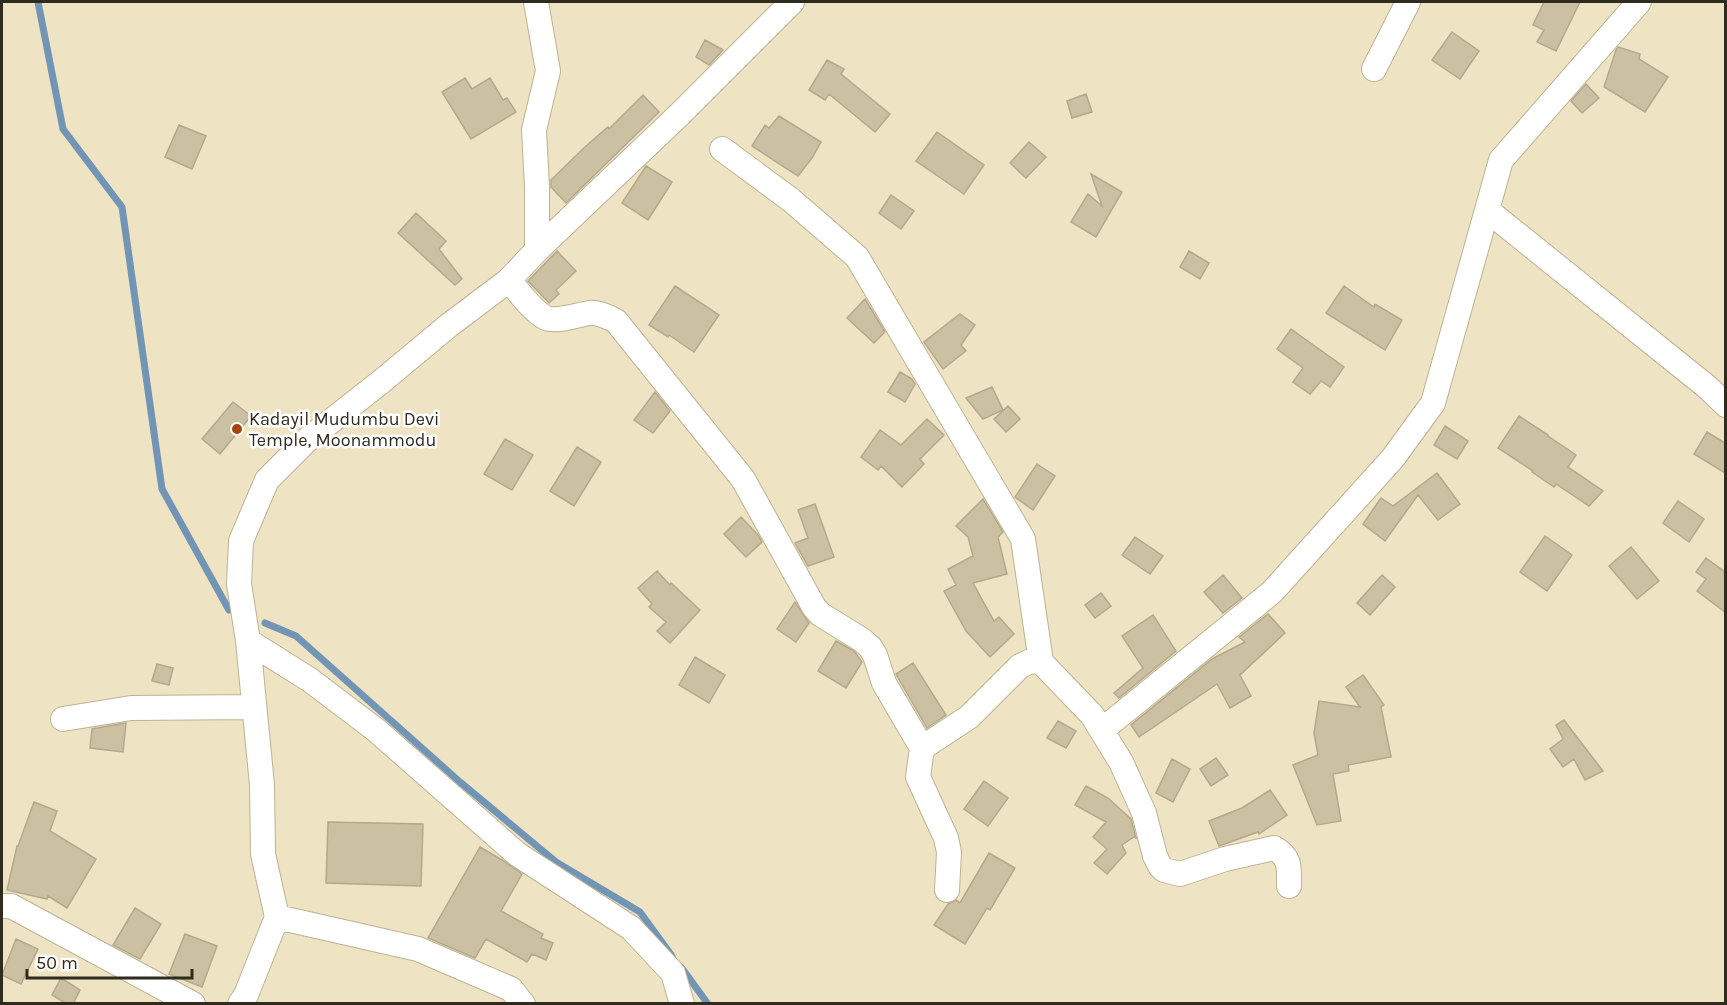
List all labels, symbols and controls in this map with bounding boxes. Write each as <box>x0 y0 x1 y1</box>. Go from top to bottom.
place label: Kadayil Mudumbu Devi Temple, Moonammodu <box>249 408 439 451</box>
marker: Kadayil Mudumbu Devi Temple, Moonammodu <box>230 422 244 436</box>
scale bar <box>27 942 192 980</box>
text: 50 m <box>36 952 78 974</box>

